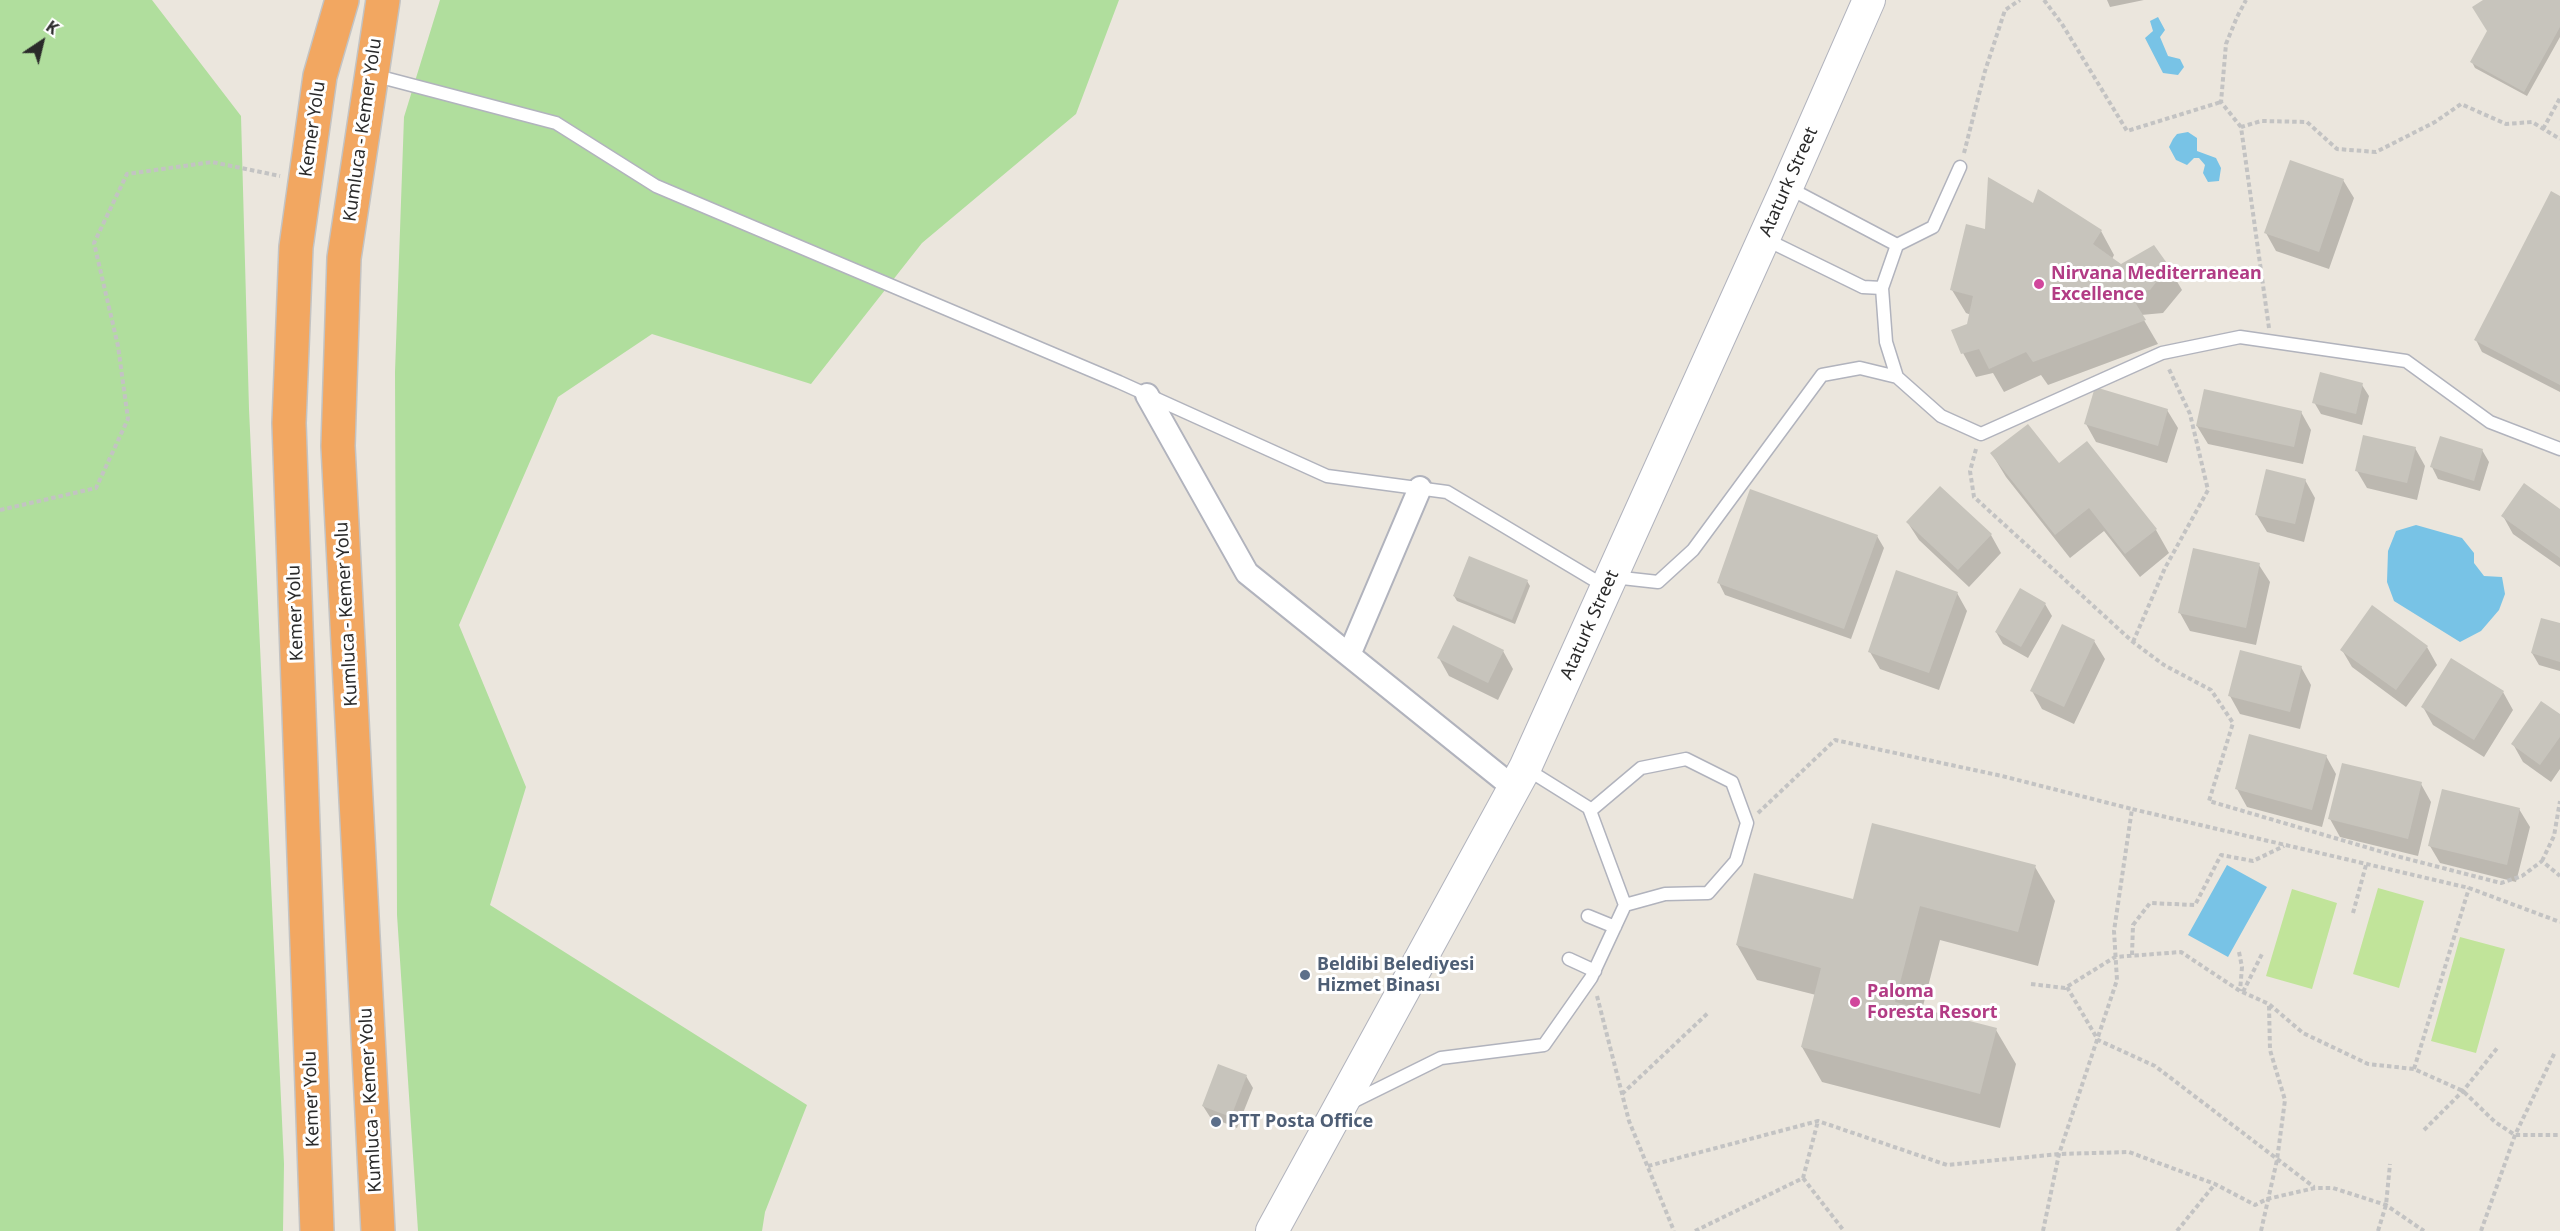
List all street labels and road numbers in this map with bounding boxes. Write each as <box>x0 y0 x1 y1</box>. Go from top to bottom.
street label: Kumluca - Kemer Yolu <box>339 37 387 223</box>
street label: Kemer Yolu <box>296 80 330 178</box>
street label: Ataturk Street <box>1755 124 1823 240</box>
street label: Kumluca - Kemer Yolu <box>331 521 363 707</box>
street label: Kemer Yolu <box>284 564 308 662</box>
street label: Ataturk Street <box>1556 567 1624 683</box>
street label: Kumluca - Kemer Yolu <box>355 1007 387 1193</box>
street label: Kemer Yolu <box>300 1050 324 1148</box>

